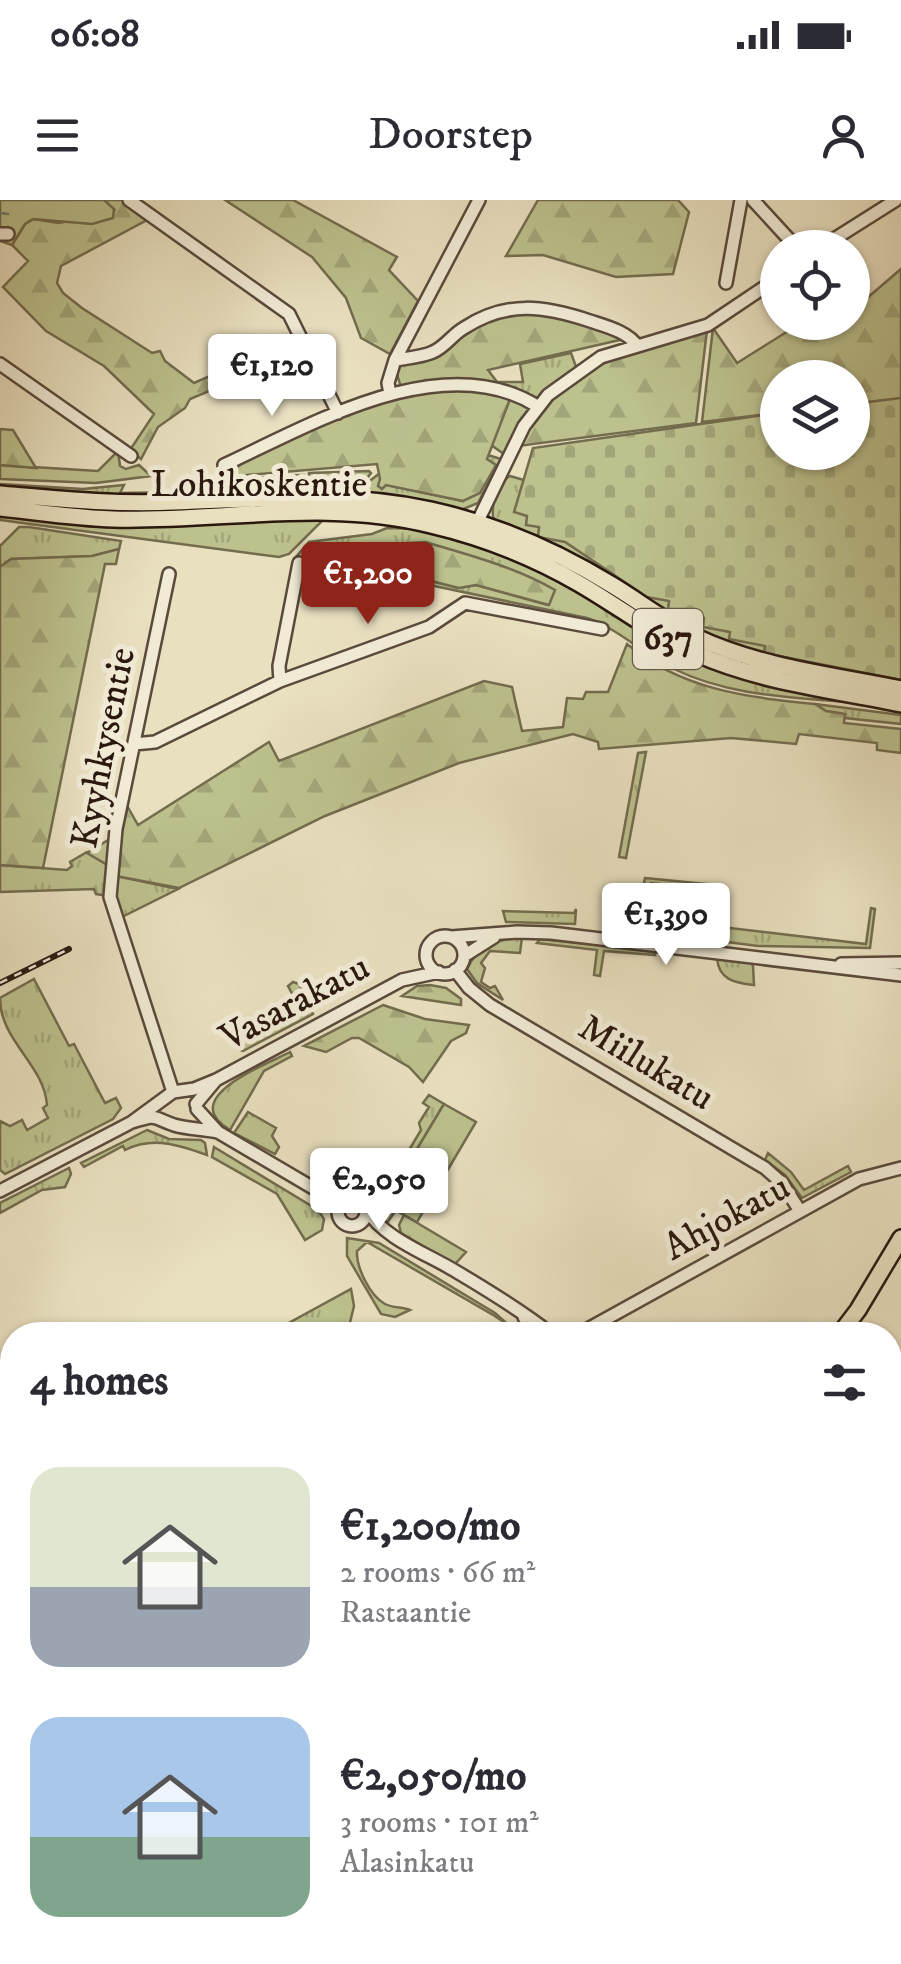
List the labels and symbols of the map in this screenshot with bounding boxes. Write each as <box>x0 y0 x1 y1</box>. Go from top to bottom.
pin: €1,120 <box>191 334 353 419</box>
street label: Lohikoskentie <box>151 461 367 509</box>
pin: €1,200 <box>287 542 449 627</box>
road number: 637 <box>633 609 703 669</box>
street label: Kyyhkysentie <box>61 644 147 852</box>
pin: €1,390 <box>585 883 747 968</box>
street label: Vasarakatu <box>211 944 378 1063</box>
street label: Miilukatu <box>570 1004 722 1122</box>
pin: €2,050 <box>298 1148 460 1233</box>
street label: Ahjokatu <box>655 1164 799 1272</box>

